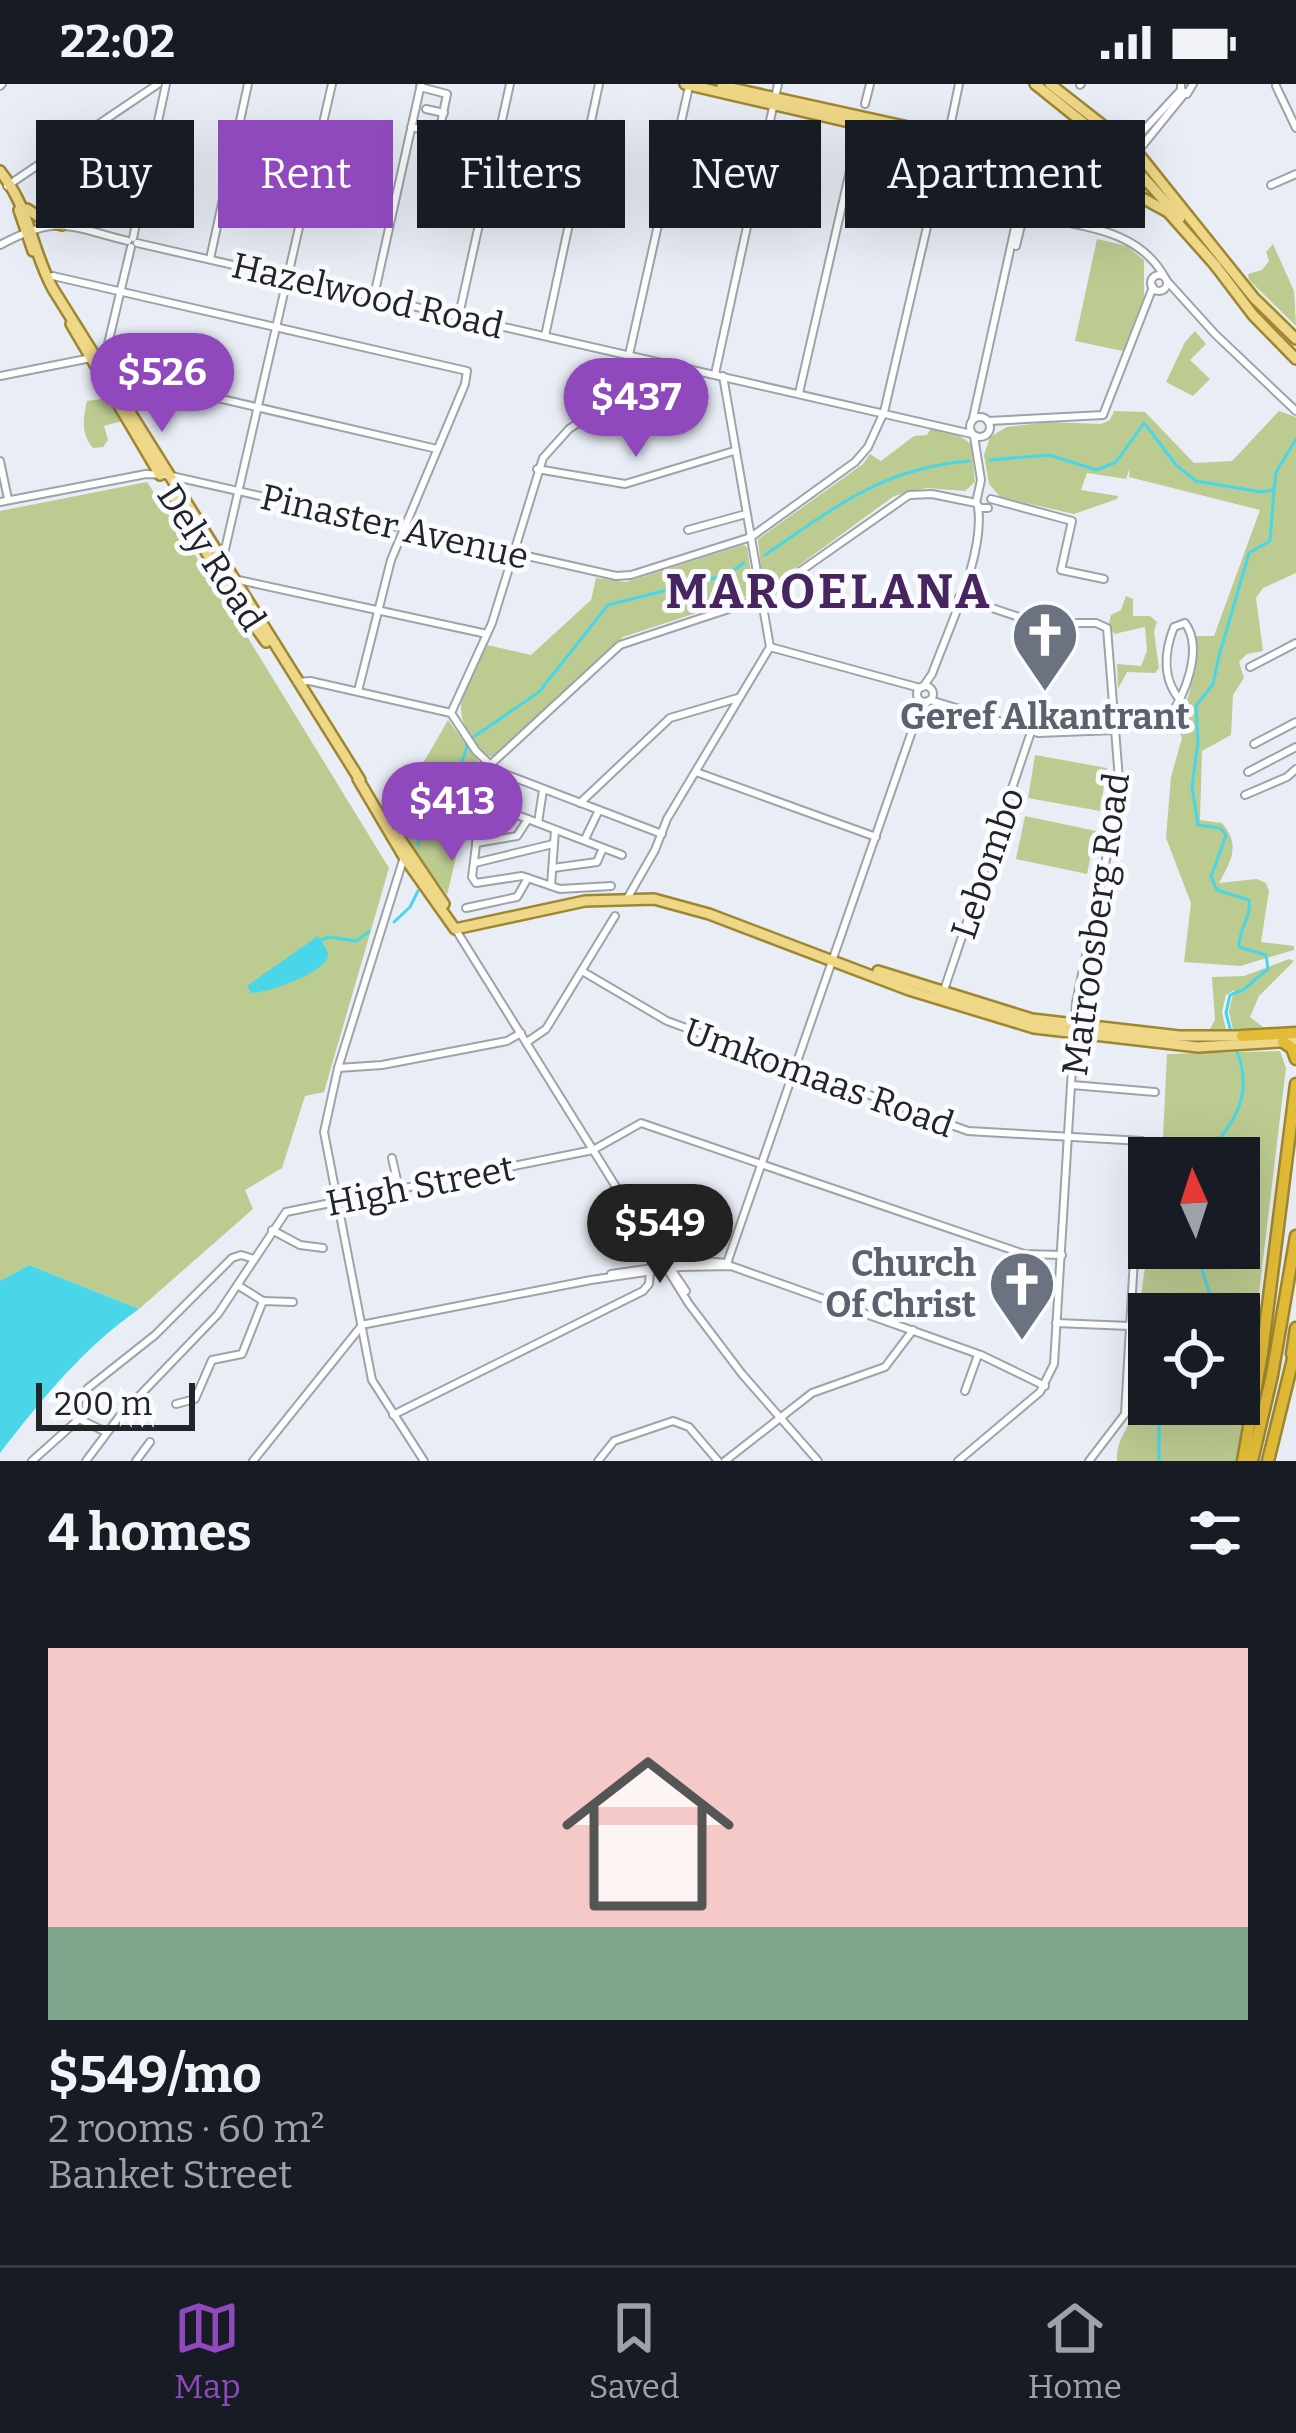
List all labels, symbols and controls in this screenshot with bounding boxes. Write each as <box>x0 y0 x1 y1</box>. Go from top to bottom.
text: 22:02 <box>60 15 175 69</box>
chip: Buy <box>36 120 194 228</box>
chip: Rent <box>218 120 393 228</box>
chip: Filters <box>417 120 625 228</box>
chip: New <box>649 120 821 228</box>
chip: Apartment <box>845 120 1145 228</box>
street label: Hazelwood Road <box>228 243 508 349</box>
pin: $526 <box>91 333 233 435</box>
text: $526 <box>117 349 207 395</box>
pin: $437 <box>565 358 707 460</box>
text: $437 <box>591 374 681 420</box>
street label: Pinaster Avenue <box>257 475 533 579</box>
street label: Dely Road <box>147 476 275 639</box>
district label: MAROELANA <box>666 563 992 621</box>
church icon: Geref Alkantrant <box>1010 600 1080 694</box>
place label: Geref Alkantrant <box>900 695 1190 739</box>
pin: $413 <box>381 762 523 864</box>
street label: Matroosberg Road <box>1053 770 1139 1079</box>
text: $413 <box>409 778 495 824</box>
street label: Lebombo <box>942 782 1034 945</box>
street label: Umkomaas Road <box>678 1009 960 1147</box>
north arrow <box>1128 1137 1260 1269</box>
map controls <box>1128 1137 1260 1425</box>
street label: High Street <box>323 1146 518 1226</box>
pin: $549 <box>589 1184 731 1286</box>
text: $549 <box>614 1200 706 1246</box>
place label: Church Of Christ <box>825 1242 976 1327</box>
church icon: Church Of Christ <box>987 1249 1057 1343</box>
button: locate <box>1128 1293 1260 1425</box>
scale bar <box>36 1377 195 1430</box>
text: 200 m <box>54 1384 152 1424</box>
icon: filters <box>1182 1500 1248 1566</box>
text: 4 homes <box>48 1502 252 1564</box>
icon: home <box>540 1726 756 1942</box>
text: $549/mo <box>48 2044 262 2106</box>
text: 2 rooms · 60 m² <box>48 2106 325 2152</box>
text: Banket Street <box>48 2152 292 2198</box>
tab: Map <box>174 2295 241 2407</box>
tab: Saved <box>589 2295 679 2407</box>
tab: Home <box>1028 2295 1122 2407</box>

